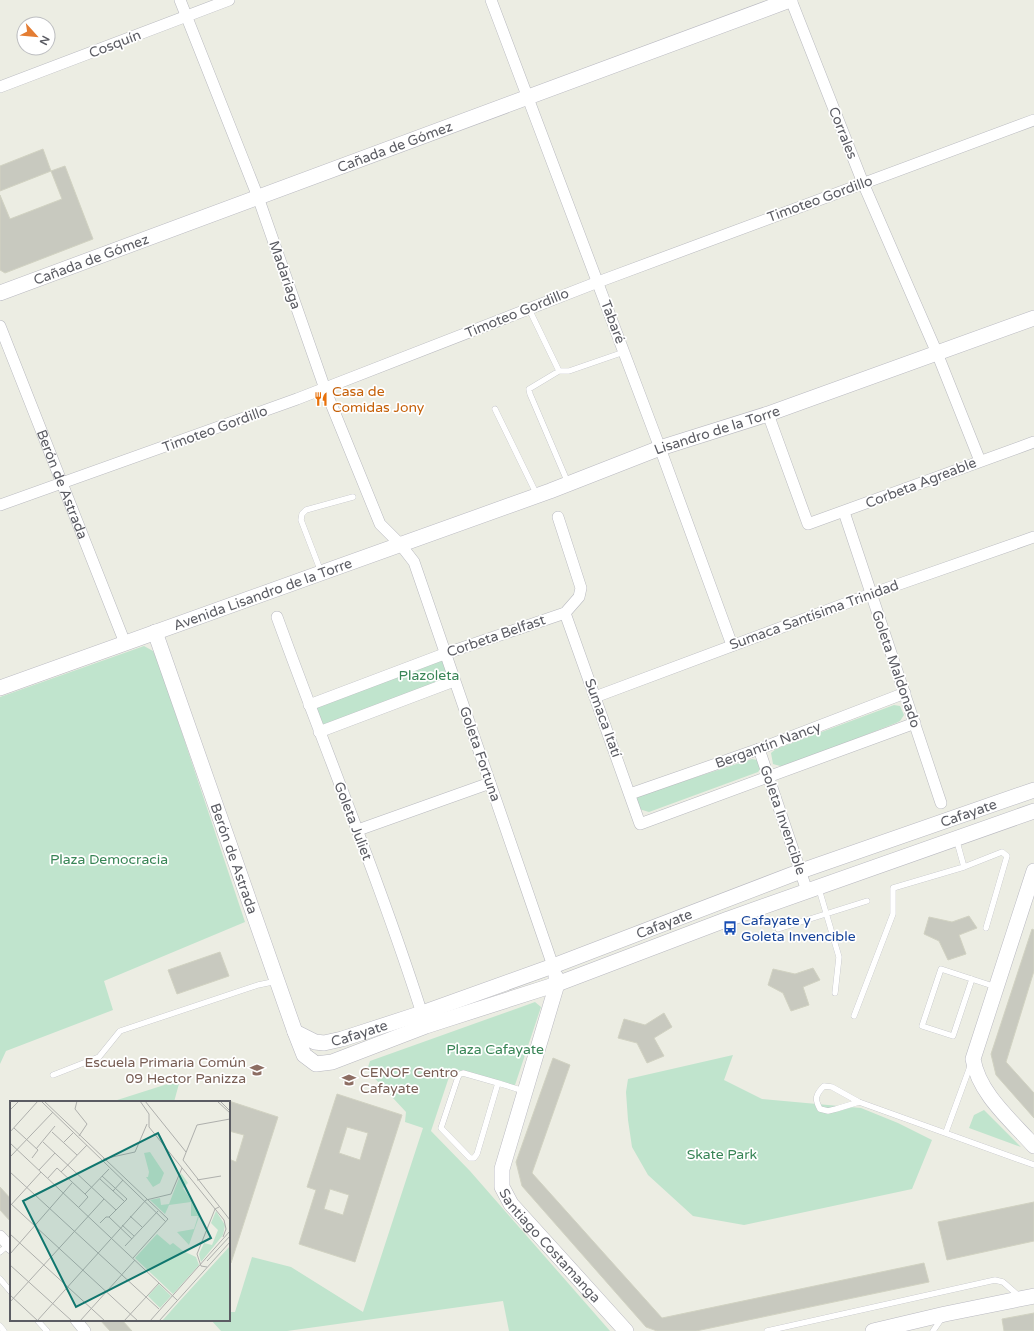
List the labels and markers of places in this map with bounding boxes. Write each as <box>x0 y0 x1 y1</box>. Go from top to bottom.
place label: Casa de Comidas Jony <box>332 383 425 416</box>
restaurant icon: Casa de Comidas Jony <box>313 391 329 407</box>
place label: Cafayate y Goleta Invencible <box>741 912 856 945</box>
bus stop icon: Cafayate y Goleta Invencible <box>722 920 738 936</box>
place label: Escuela Primaria Común 09 Hector Panizza <box>84 1054 246 1087</box>
school or university icon: Escuela Primaria Común 09 Hector Panizza <box>249 1062 265 1078</box>
place label: CENOF Centro Cafayate <box>360 1064 458 1097</box>
school or university icon: CENOF Centro Cafayate <box>341 1072 357 1088</box>

